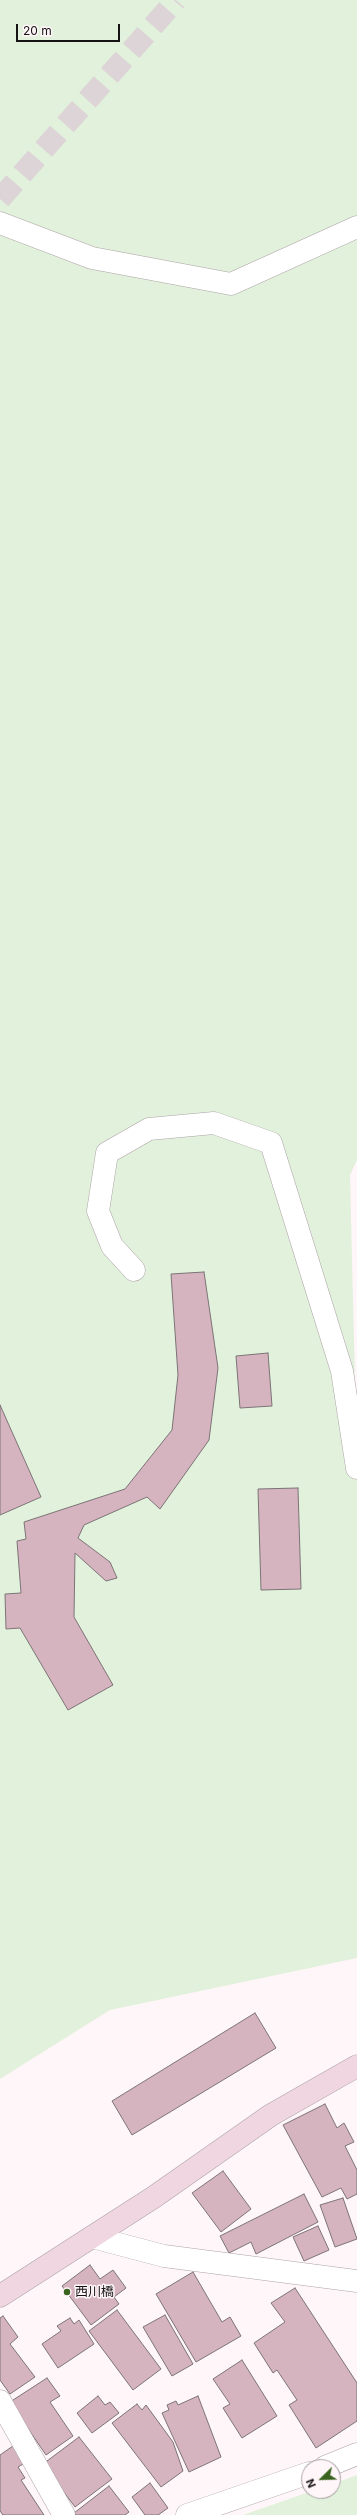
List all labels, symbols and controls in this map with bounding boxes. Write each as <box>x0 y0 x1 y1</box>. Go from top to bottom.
scale bar <box>18 16 122 42</box>
text: 20 m <box>23 23 52 38</box>
place label: 西川橋 <box>75 2284 114 2300</box>
marker: 西川橋 <box>62 2287 72 2297</box>
north arrow <box>301 2459 341 2499</box>
text: N <box>303 2477 319 2490</box>

